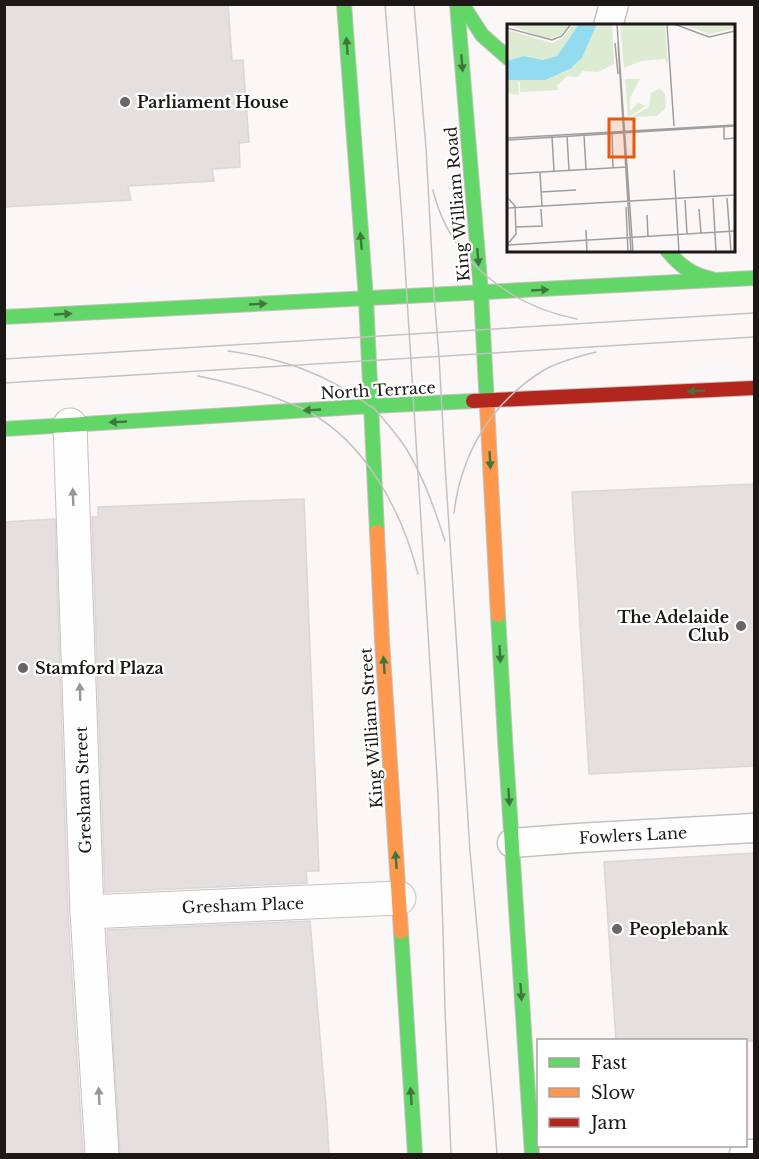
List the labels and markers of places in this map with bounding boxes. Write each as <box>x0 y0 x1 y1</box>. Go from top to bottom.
place label: Parliament House <box>137 92 289 112</box>
marker: Parliament House <box>118 95 132 109</box>
place label: The Adelaide Club <box>617 607 729 645</box>
marker: The Adelaide Club <box>734 619 748 633</box>
place label: Stamford Plaza <box>35 658 164 678</box>
marker: Stamford Plaza <box>16 661 30 675</box>
place label: Peoplebank <box>629 919 729 939</box>
marker: Peoplebank <box>610 922 624 936</box>

